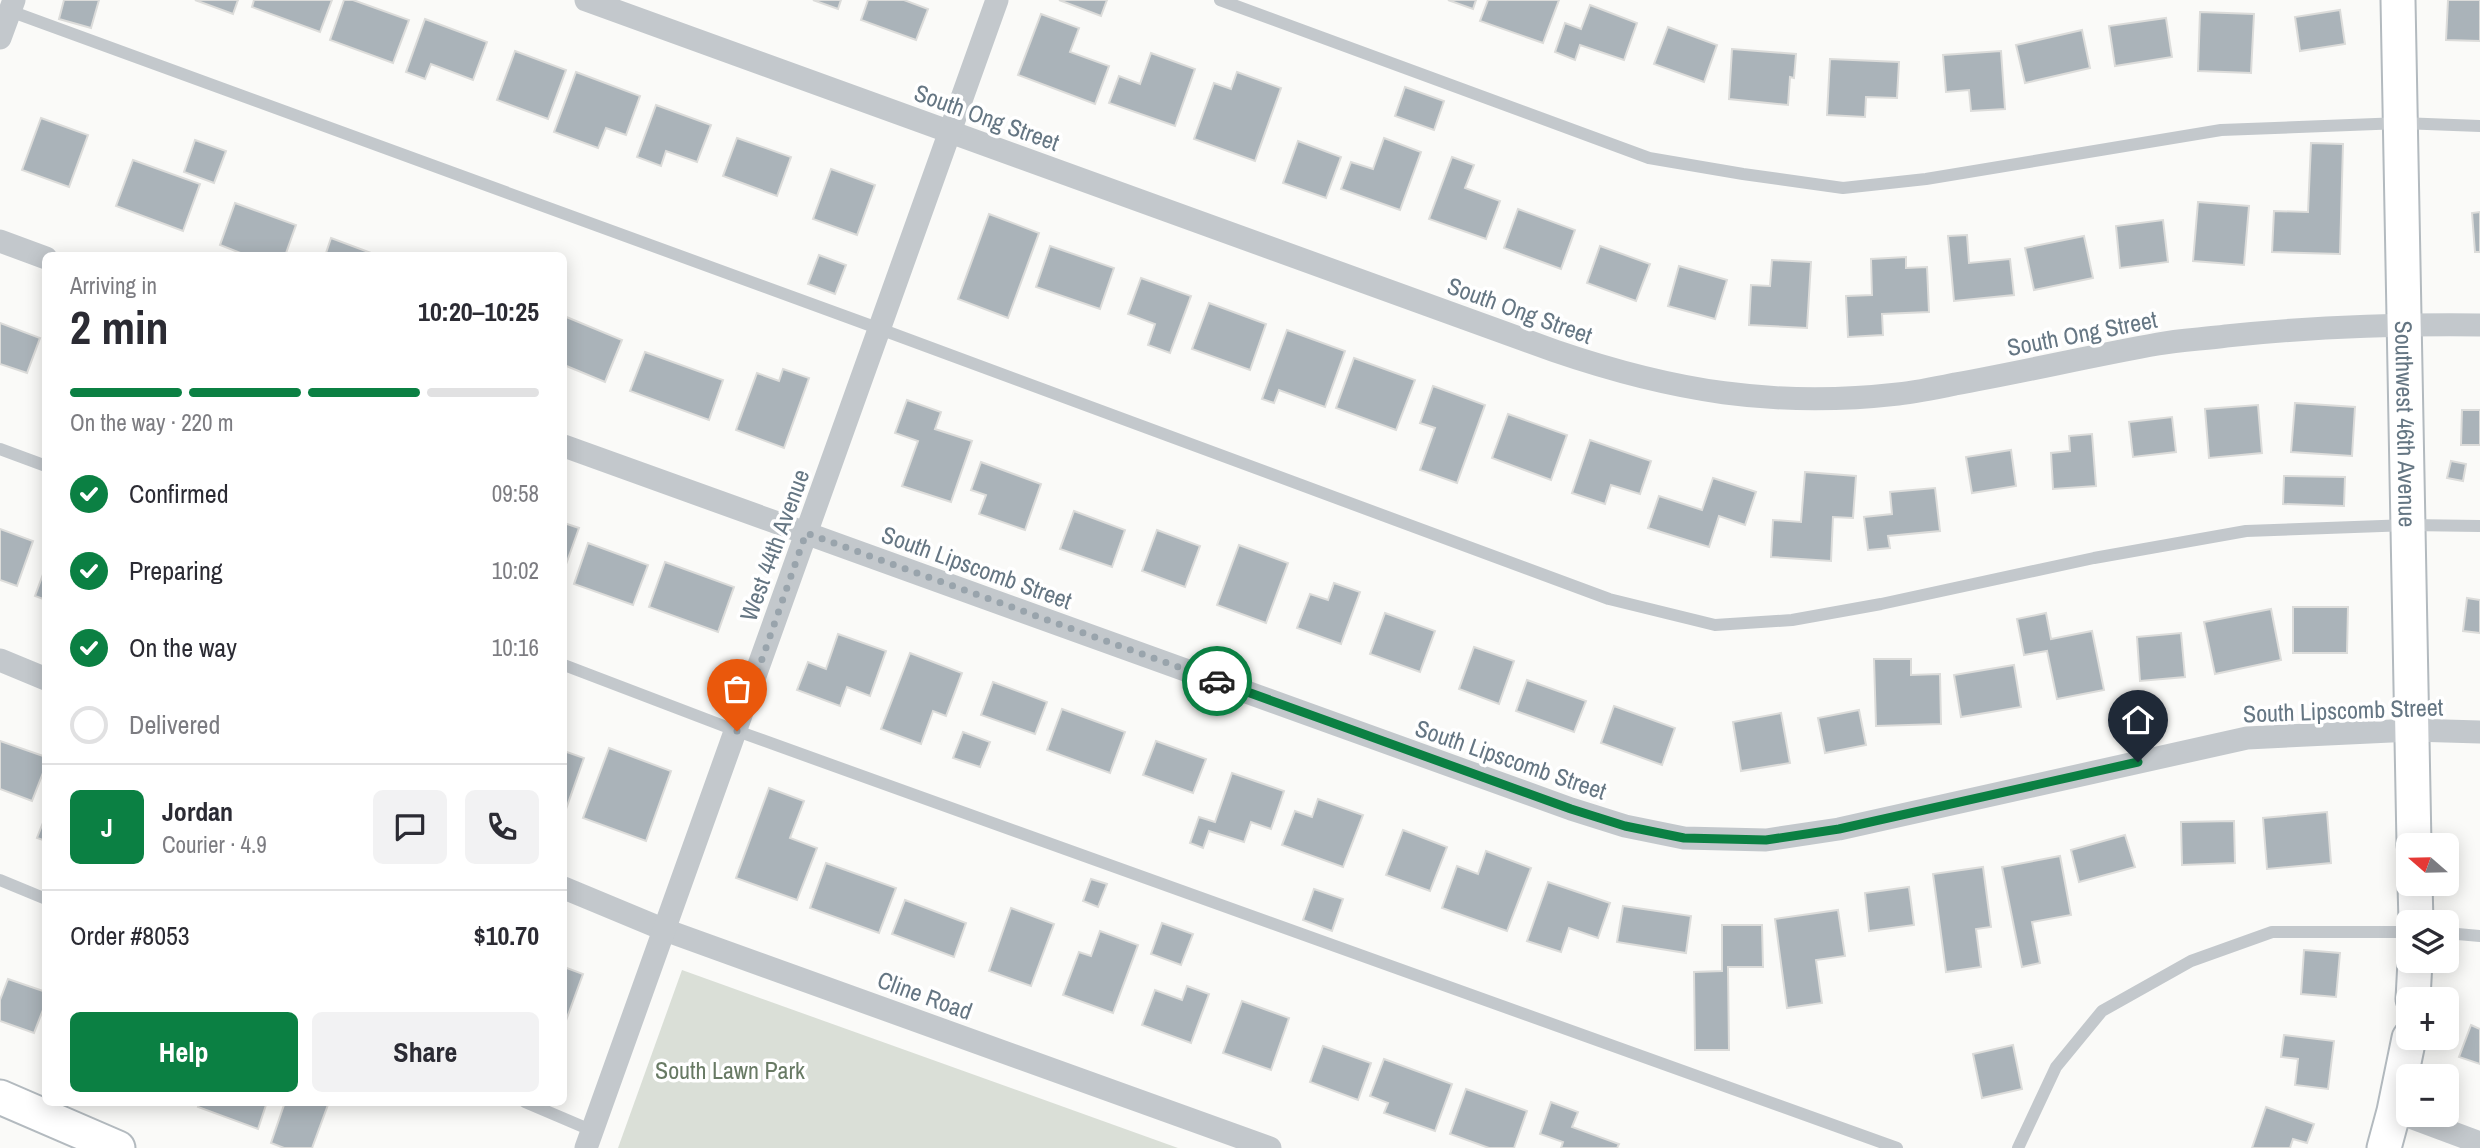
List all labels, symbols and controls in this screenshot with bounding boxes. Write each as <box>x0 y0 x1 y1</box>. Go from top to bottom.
street label: South Ong Street <box>910 76 1064 158</box>
street label: South Ong Street <box>1443 269 1597 351</box>
text: Arriving in <box>70 270 157 301</box>
text: 10:20–10:25 <box>418 294 539 329</box>
text: 2 min <box>70 296 169 358</box>
street label: South Ong Street <box>2004 303 2160 363</box>
street label: Southwest 46th Avenue <box>2388 320 2424 528</box>
text: On the way · 220 m <box>70 407 234 438</box>
street label: West 44th Avenue <box>732 465 816 625</box>
icon: check <box>70 475 108 513</box>
text: Confirmed <box>129 476 229 511</box>
text: 09:58 <box>492 478 539 509</box>
street label: South Lipscomb Street <box>877 518 1077 616</box>
icon: check <box>70 552 108 590</box>
text: Preparing <box>129 553 223 588</box>
text: 10:02 <box>492 555 539 586</box>
icon: check <box>70 629 108 667</box>
text: On the way <box>129 630 237 665</box>
text: 10:16 <box>492 632 539 663</box>
courier <box>1182 646 1252 716</box>
pin <box>707 659 767 731</box>
icon: car <box>1198 662 1236 700</box>
icon: bag <box>718 670 756 708</box>
pin <box>2108 690 2168 762</box>
street label: South Lipscomb Street <box>2242 690 2444 729</box>
icon: home <box>2119 701 2157 739</box>
text: Delivered <box>129 707 220 742</box>
street label: South Lipscomb Street <box>1411 711 1611 807</box>
button: chat <box>373 790 447 864</box>
button: phone <box>465 790 539 864</box>
text: Jordan <box>162 794 233 829</box>
text: J <box>101 810 113 845</box>
text: Courier · 4.9 <box>162 829 267 860</box>
north arrow <box>2396 833 2459 896</box>
map controls <box>2396 833 2459 1127</box>
button: layers <box>2396 910 2459 973</box>
text: Order #8053 <box>70 918 190 953</box>
text: $10.70 <box>474 918 539 953</box>
street label: Cline Road <box>873 963 977 1027</box>
button: + <box>2396 987 2459 1050</box>
button: Help <box>70 1012 298 1092</box>
button: Share <box>312 1012 539 1092</box>
park label: South Lawn Park <box>655 1054 805 1086</box>
button: − <box>2396 1064 2459 1127</box>

